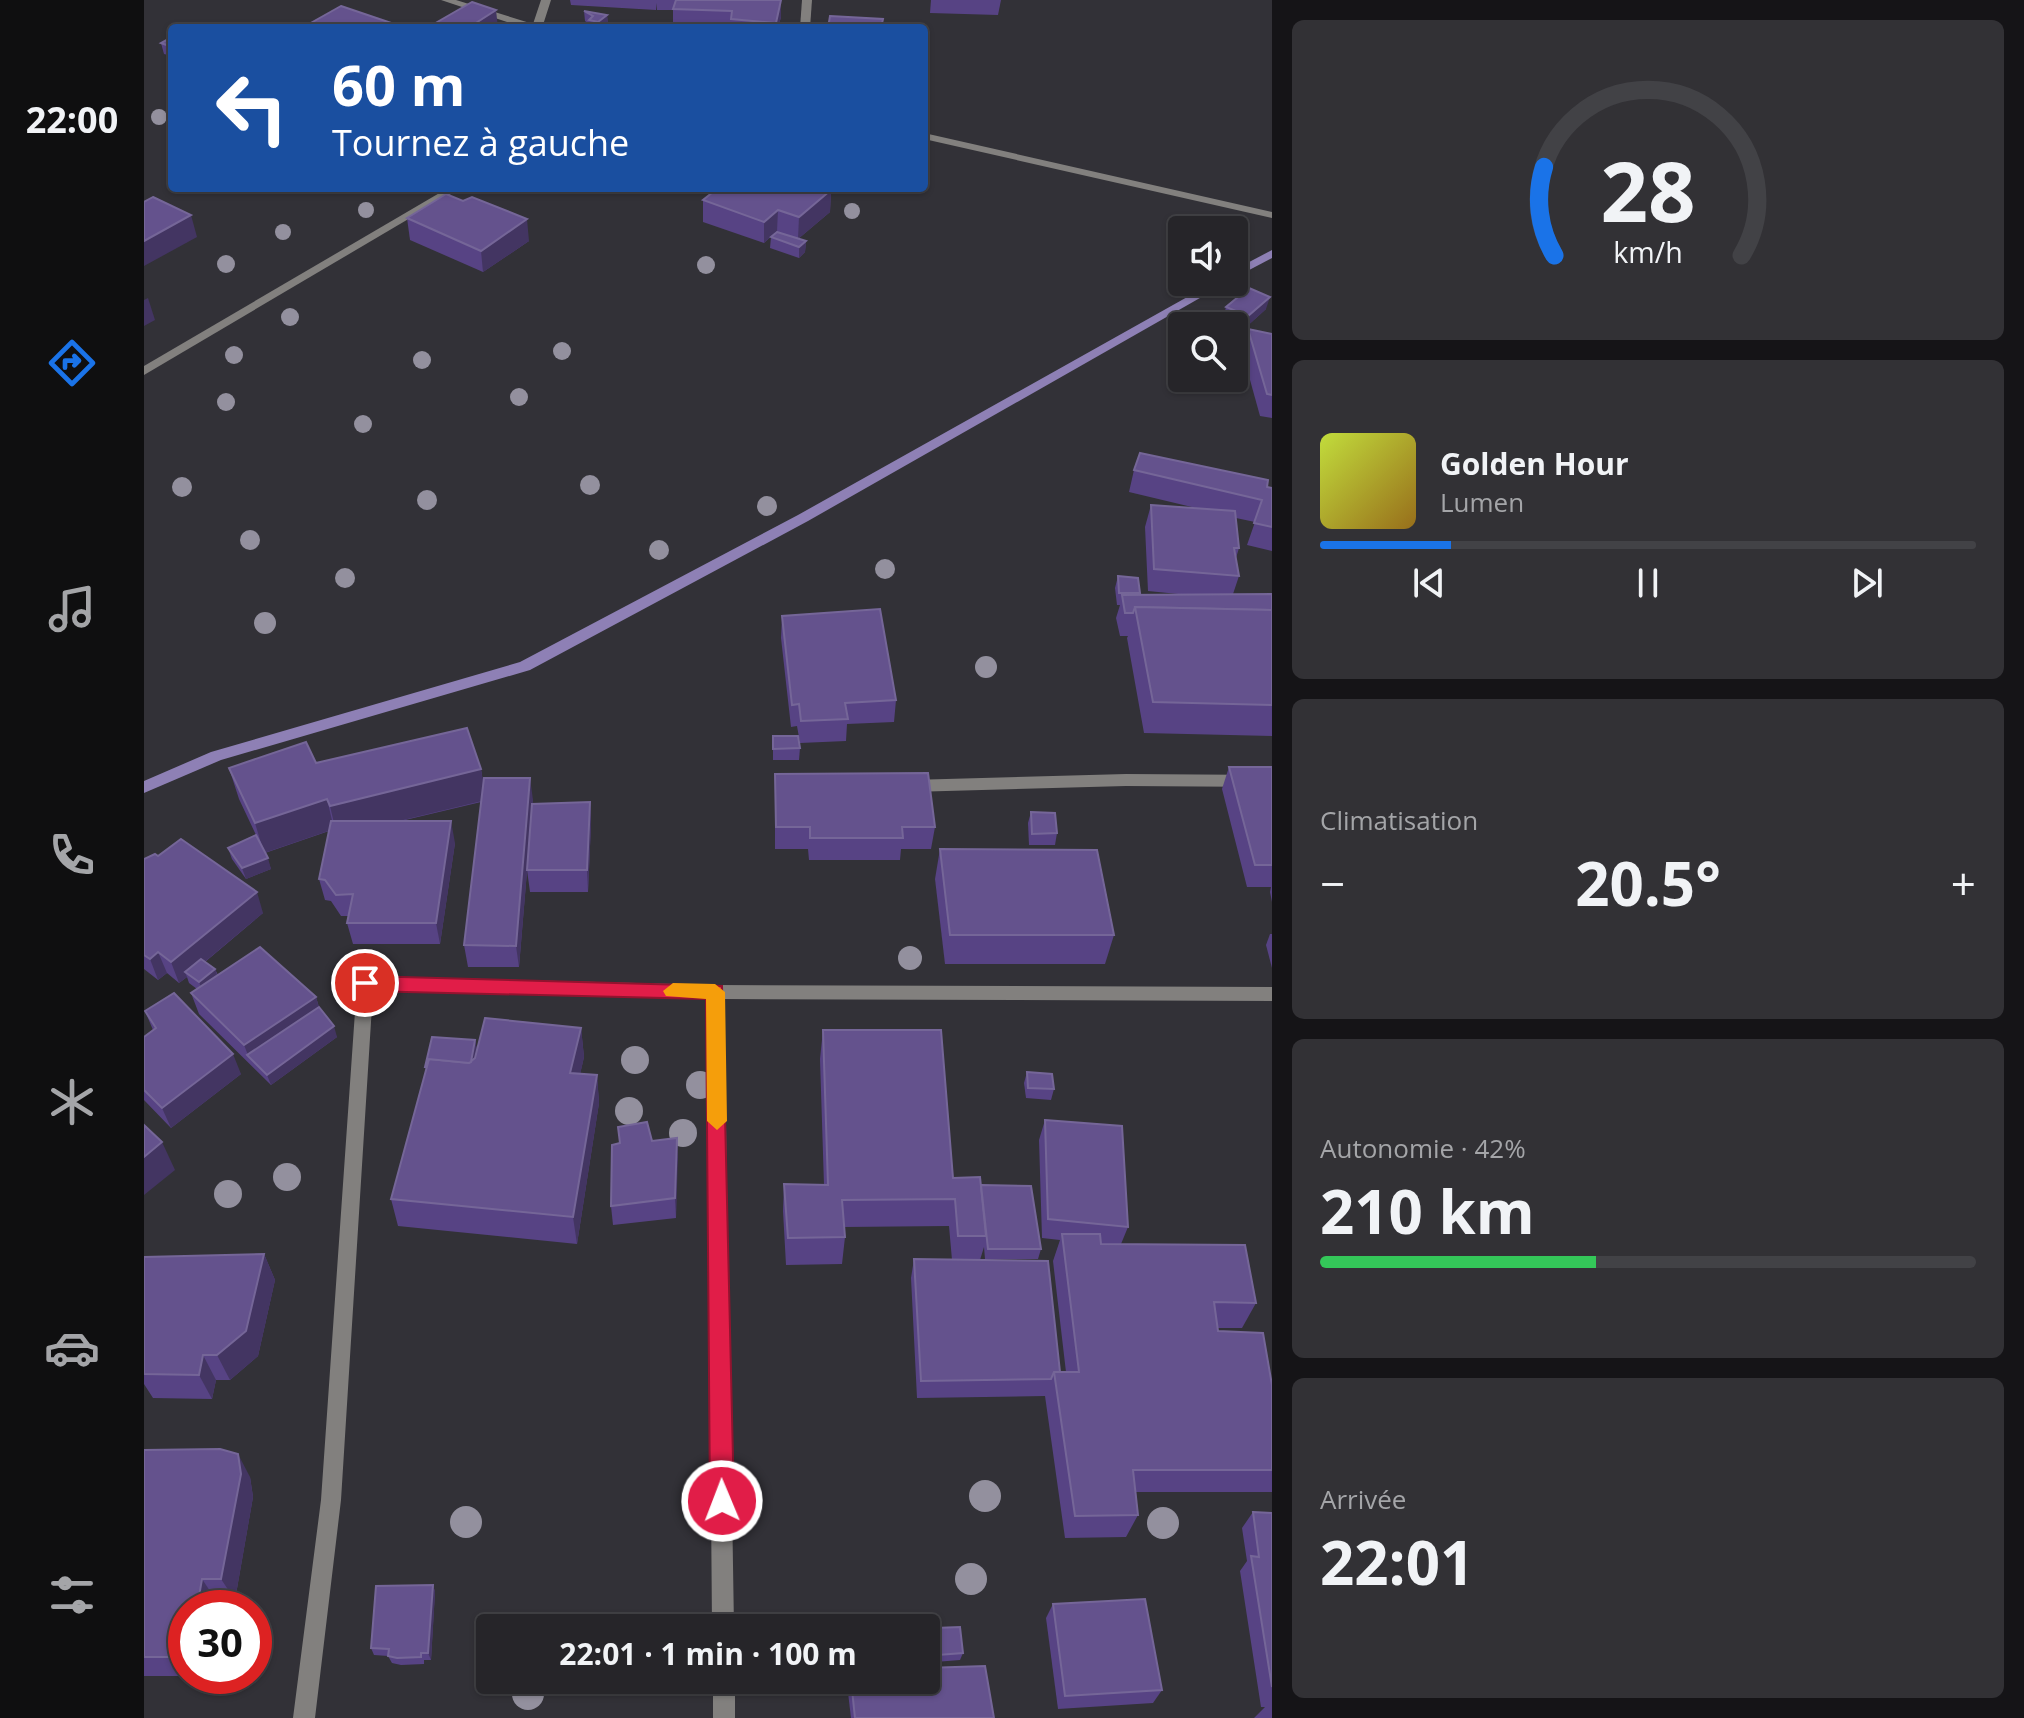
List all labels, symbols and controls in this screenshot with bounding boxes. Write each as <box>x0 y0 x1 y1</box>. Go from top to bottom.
text: 60 m <box>332 46 466 122</box>
icon: left <box>200 56 304 160</box>
text: 22:00 <box>26 95 118 144</box>
text: Tournez à gauche <box>332 118 629 167</box>
text: 28 <box>1600 132 1696 245</box>
map controls <box>1168 216 1248 392</box>
button: sound <box>1168 216 1248 296</box>
text: km/h <box>1613 232 1683 271</box>
button: search <box>1168 312 1248 392</box>
icon: directions <box>44 335 100 391</box>
text: Golden Hour <box>1440 443 1629 484</box>
text: Lumen <box>1440 484 1524 520</box>
icon: previous <box>1407 561 1451 605</box>
icon: pause <box>1626 561 1670 605</box>
icon: next <box>1845 561 1889 605</box>
icon: music <box>44 581 100 637</box>
text: Climatisation <box>1320 802 1478 838</box>
icon: phone <box>44 827 100 883</box>
text: 20.5° <box>1575 842 1721 924</box>
text: − <box>1320 853 1345 913</box>
text: + <box>1951 853 1976 913</box>
pin <box>331 949 399 1017</box>
icon: arrive <box>343 961 387 1005</box>
icon: climate <box>44 1074 100 1130</box>
text: Autonomie · 42% <box>1320 1130 1526 1166</box>
text: 210 km <box>1320 1170 1535 1252</box>
icon: car <box>44 1320 100 1376</box>
position arrow <box>680 1459 764 1543</box>
text: Arrivée <box>1320 1481 1406 1517</box>
text: 22:01 <box>1320 1521 1474 1603</box>
icon: filters <box>44 1567 100 1623</box>
speed limit sign: 30 <box>168 1590 272 1694</box>
text: 22:01 · 1 min · 100 m <box>559 1633 857 1674</box>

